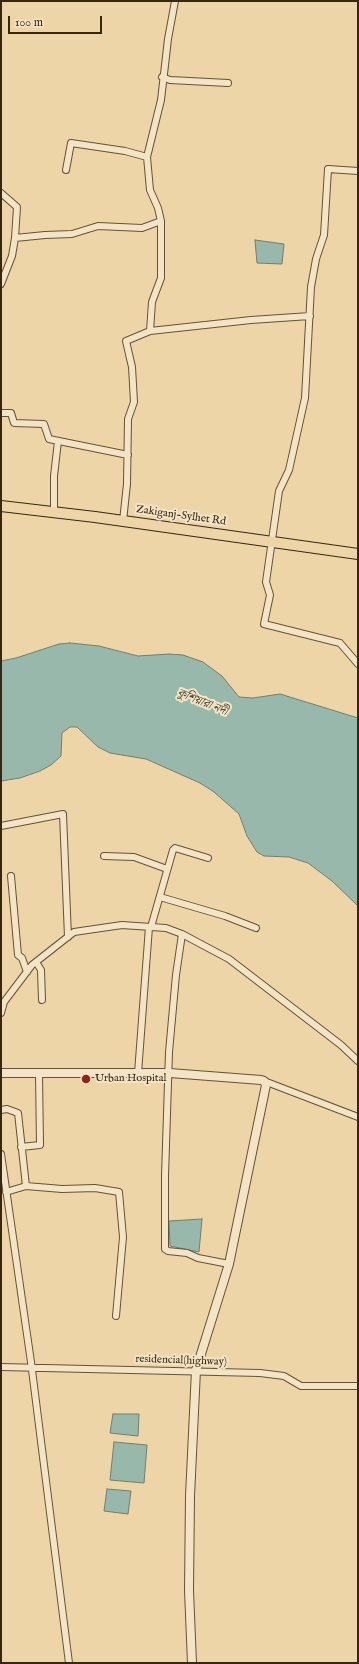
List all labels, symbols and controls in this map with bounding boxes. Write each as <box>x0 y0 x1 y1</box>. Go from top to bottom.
scale bar <box>10 8 104 34</box>
text: 100 m <box>15 15 43 30</box>
street label: Zakiganj-Sylhet Rd <box>135 503 227 529</box>
water label: কুশিয়ারা নদী <box>175 686 229 720</box>
place label: Urban Hospital <box>95 1072 166 1086</box>
marker: Urban Hospital <box>80 1073 92 1085</box>
street label: residencial(highway) <box>135 1353 227 1369</box>

